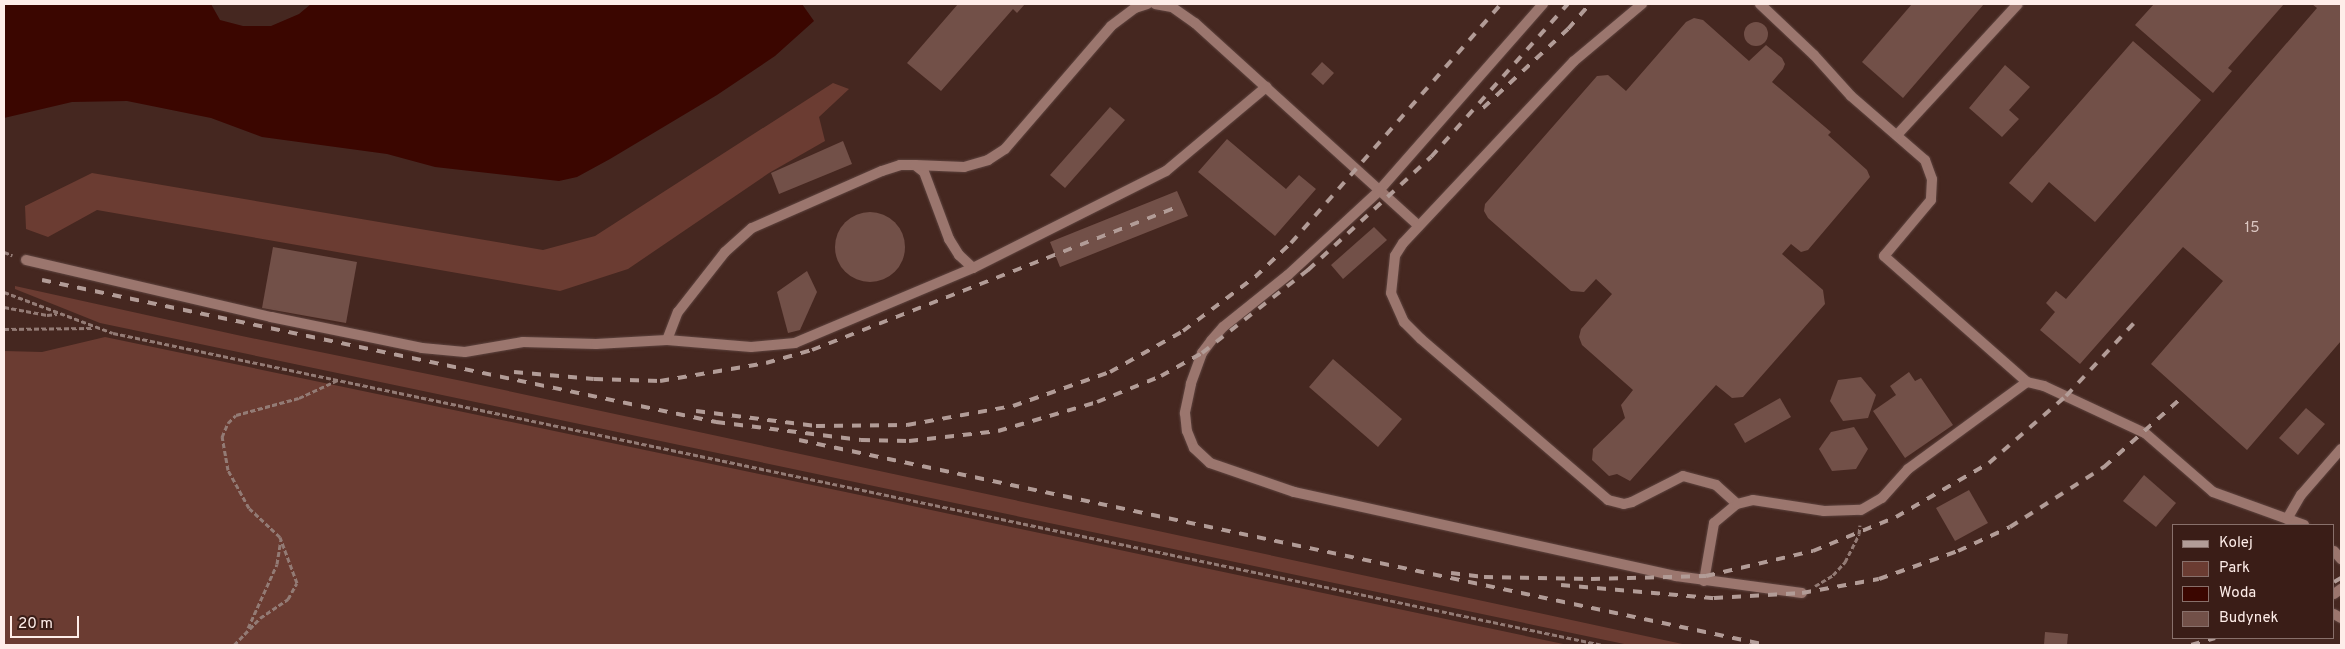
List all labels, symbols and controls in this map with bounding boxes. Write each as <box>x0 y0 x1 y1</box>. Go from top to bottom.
house number: 15 <box>2245 220 2259 238</box>
legend <box>2172 524 2335 639</box>
text: Kolej <box>2219 534 2253 553</box>
text: Park <box>2219 559 2250 578</box>
text: Woda <box>2219 584 2256 603</box>
scale bar <box>12 606 81 638</box>
text: Budynek <box>2219 609 2278 628</box>
text: 20 m <box>18 615 53 634</box>

